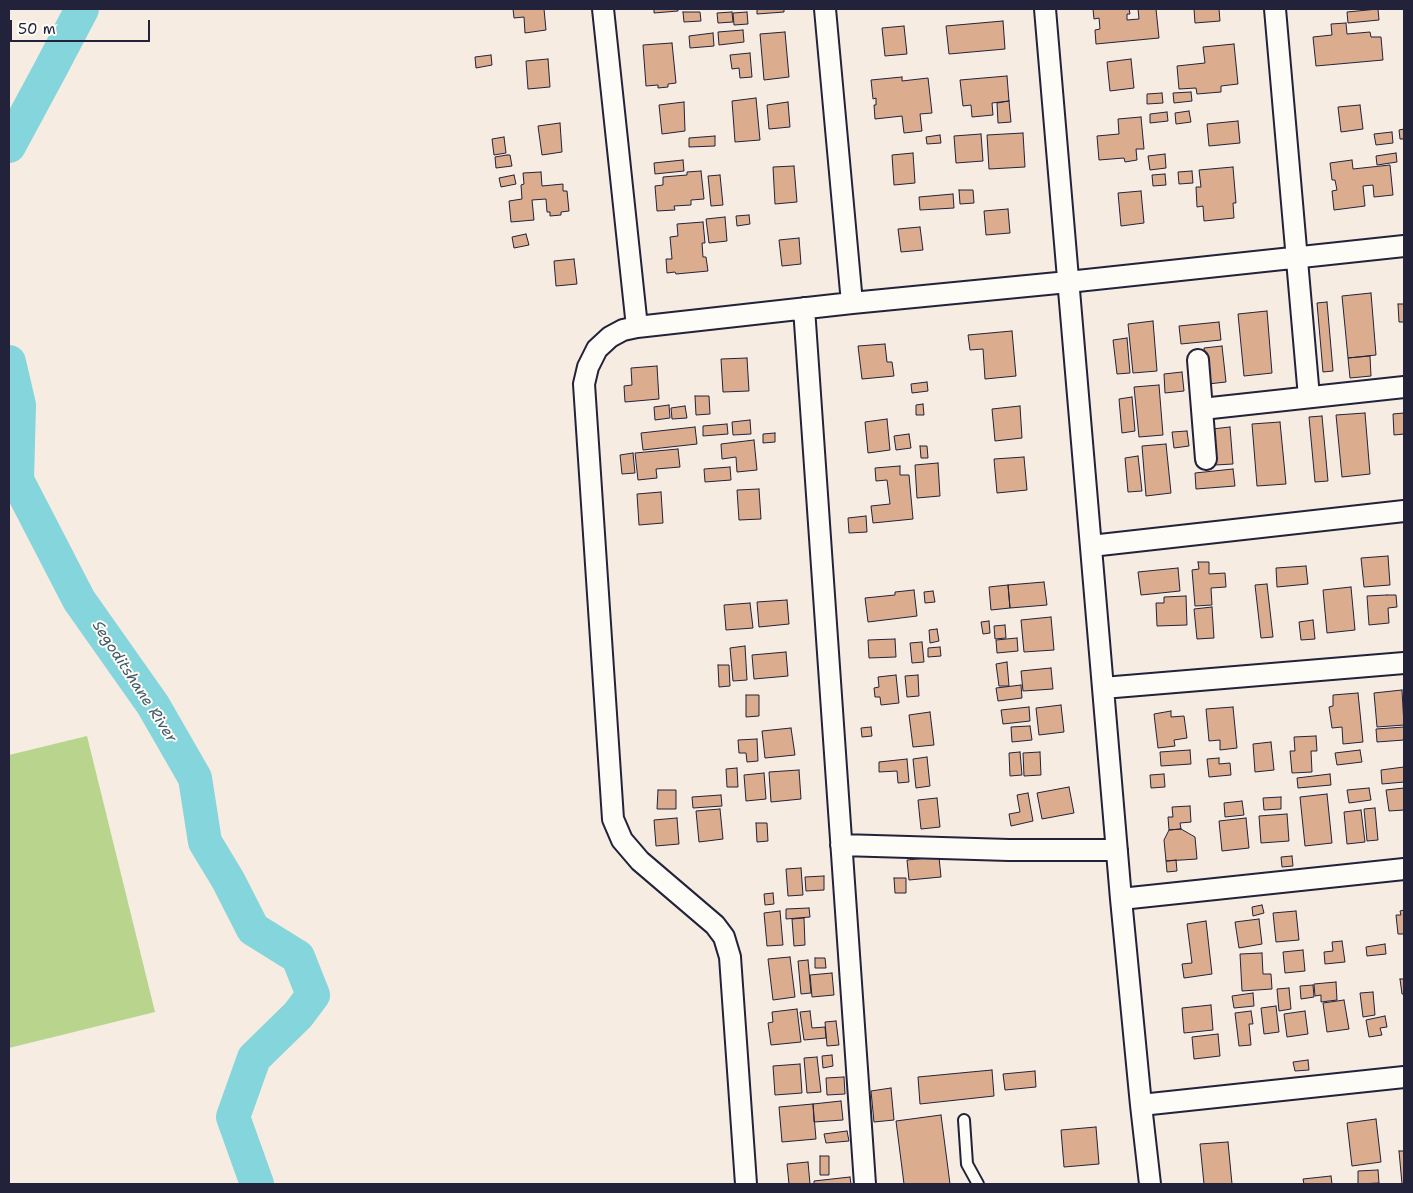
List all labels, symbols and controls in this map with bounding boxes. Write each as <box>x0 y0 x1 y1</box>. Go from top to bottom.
scale bar <box>12 10 152 42</box>
text: 50 m <box>18 19 56 39</box>
water label: Segoditshane River <box>88 618 180 746</box>

